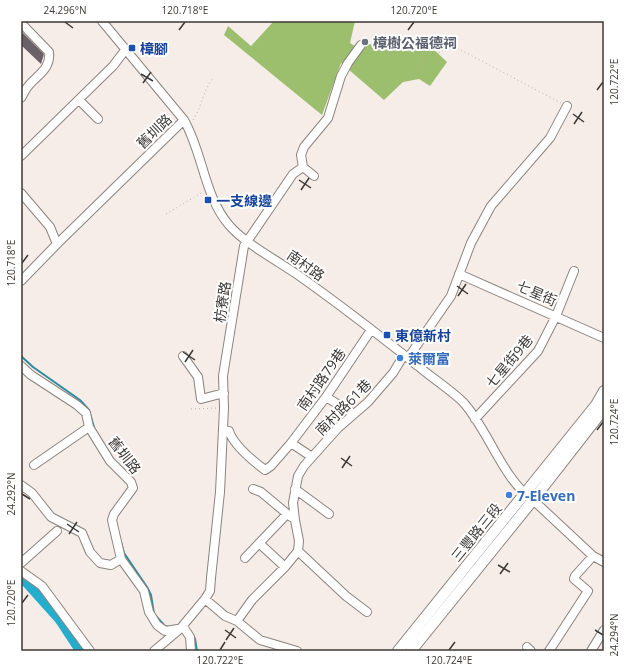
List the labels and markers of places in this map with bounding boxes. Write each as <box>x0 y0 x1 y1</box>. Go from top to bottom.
place label: 樟樹公福德祠 <box>373 33 457 52</box>
marker: 樟樹公福德祠 <box>360 37 370 47</box>
place label: 樟腳 <box>140 39 168 58</box>
marker: 樟腳 <box>127 43 137 53</box>
place label: 一支線邊 <box>216 191 272 210</box>
marker: 一支線邊 <box>203 195 213 205</box>
place label: 東億新村 <box>395 326 451 345</box>
marker: 東億新村 <box>382 330 392 340</box>
place label: 萊爾富 <box>408 349 450 368</box>
marker: 萊爾富 <box>395 353 405 363</box>
place label: 7-Eleven <box>517 486 575 505</box>
marker: 7-Eleven <box>504 490 514 500</box>

